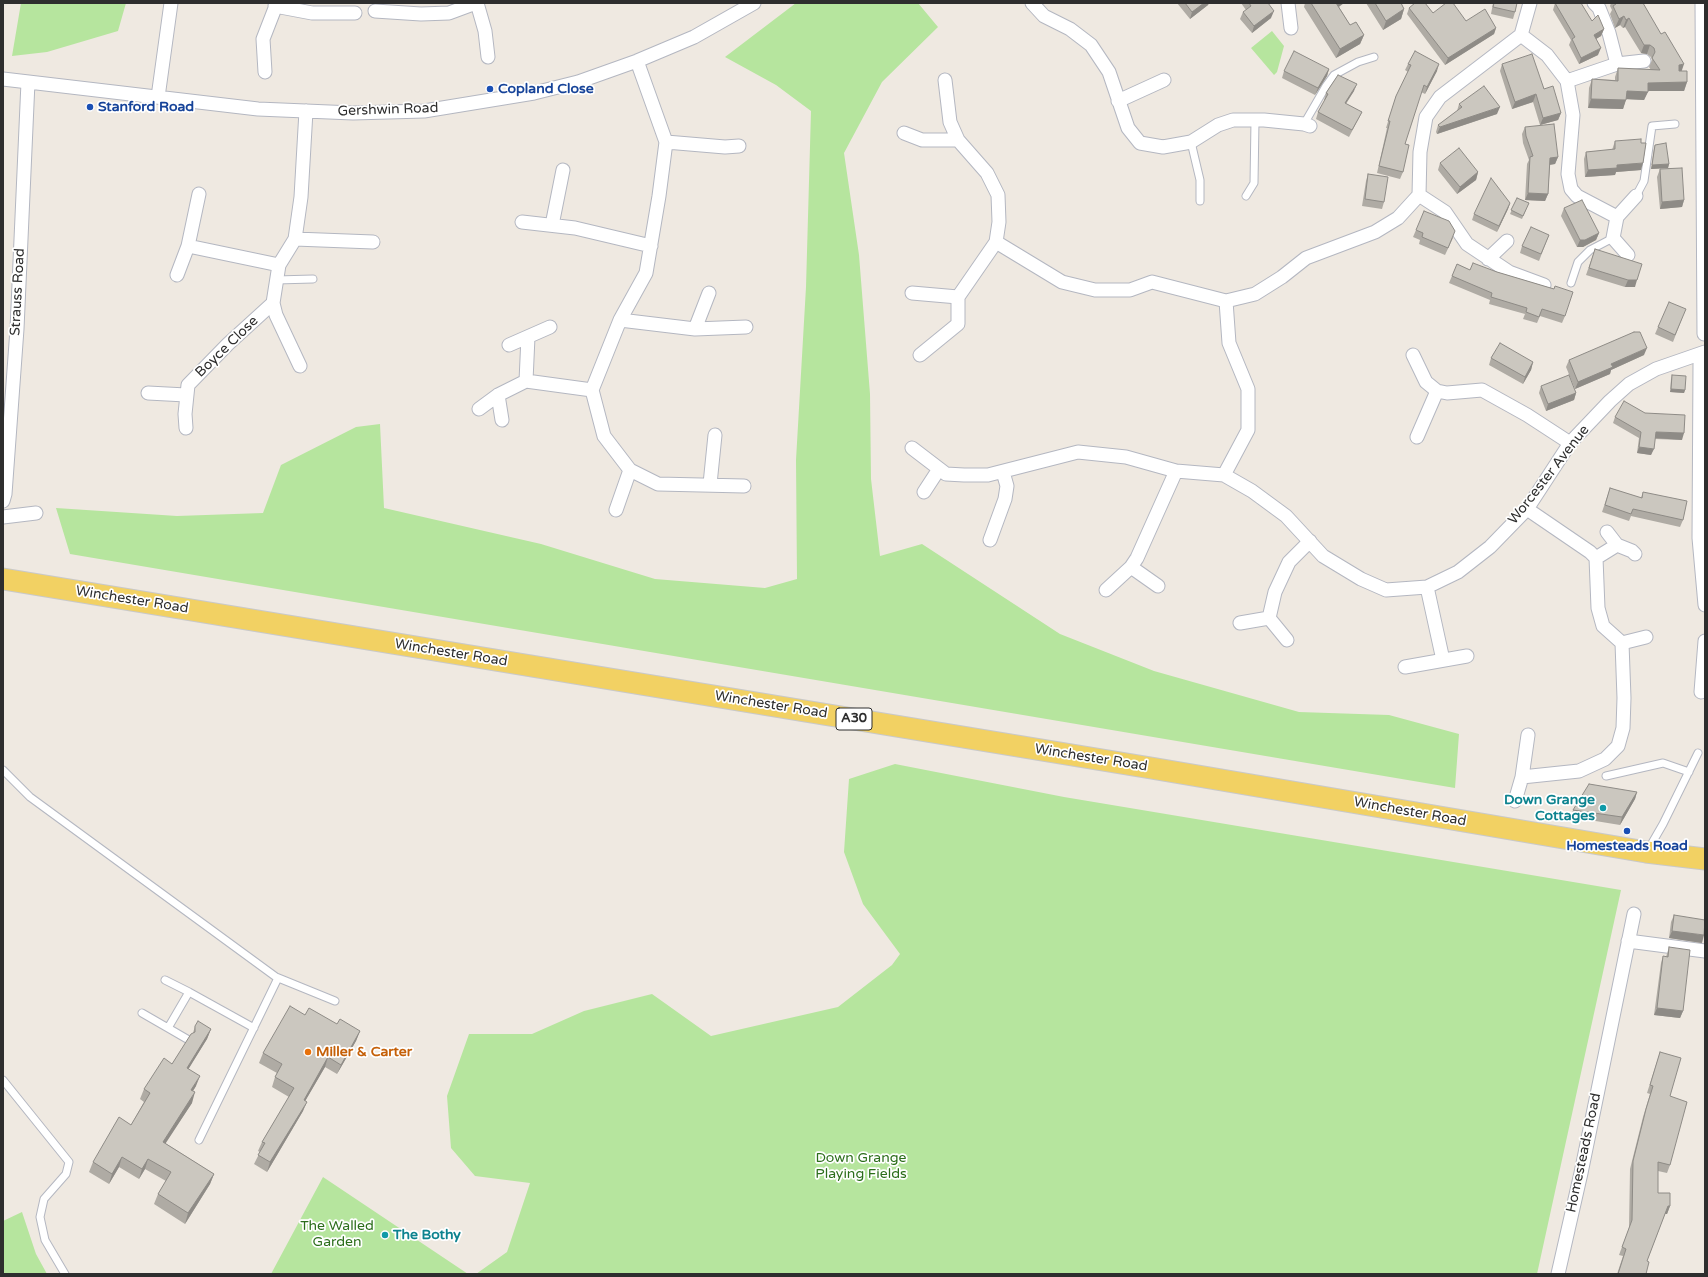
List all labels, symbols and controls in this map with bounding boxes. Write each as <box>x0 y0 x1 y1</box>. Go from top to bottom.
place label: Copland Close <box>498 81 594 97</box>
marker: Copland Close <box>485 84 495 94</box>
place label: Stanford Road <box>98 99 194 115</box>
street label: Gershwin Road <box>337 100 439 120</box>
marker: Stanford Road <box>85 102 95 112</box>
street label: Strauss Road <box>7 248 29 336</box>
street label: Boyce Close <box>192 313 262 381</box>
street label: Worcester Avenue <box>1505 422 1593 528</box>
street label: Winchester Road <box>74 583 190 617</box>
street label: Winchester Road <box>393 636 509 670</box>
street label: Winchester Road <box>713 688 829 722</box>
road number: A30 <box>836 708 872 730</box>
street label: Winchester Road <box>1033 741 1149 775</box>
place label: Down Grange Cottages <box>1504 792 1595 824</box>
street label: Winchester Road <box>1352 794 1468 830</box>
marker: Down Grange Cottages <box>1598 803 1608 813</box>
marker: Homesteads Road <box>1622 826 1632 836</box>
place label: Homesteads Road <box>1566 838 1688 854</box>
place label: Miller & Carter <box>316 1044 412 1060</box>
marker: Miller & Carter <box>303 1047 313 1057</box>
street label: Homesteads Road <box>1563 1092 1605 1214</box>
park label: Down Grange Playing Fields <box>815 1150 907 1182</box>
park label: The Walled Garden <box>300 1218 374 1250</box>
place label: The Bothy <box>393 1227 461 1243</box>
marker: The Bothy <box>380 1230 390 1240</box>

